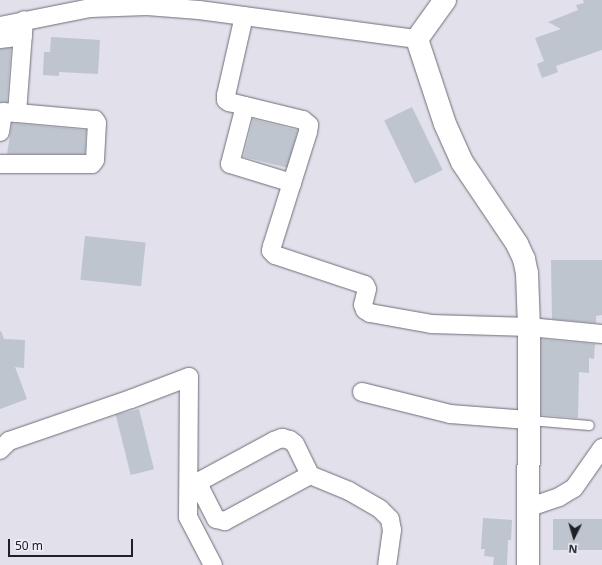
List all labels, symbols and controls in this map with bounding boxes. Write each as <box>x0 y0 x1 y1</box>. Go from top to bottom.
north arrow <box>554 517 594 557</box>
scale bar <box>10 531 135 557</box>
text: 50 m <box>15 537 43 554</box>
text: N <box>568 542 578 557</box>

